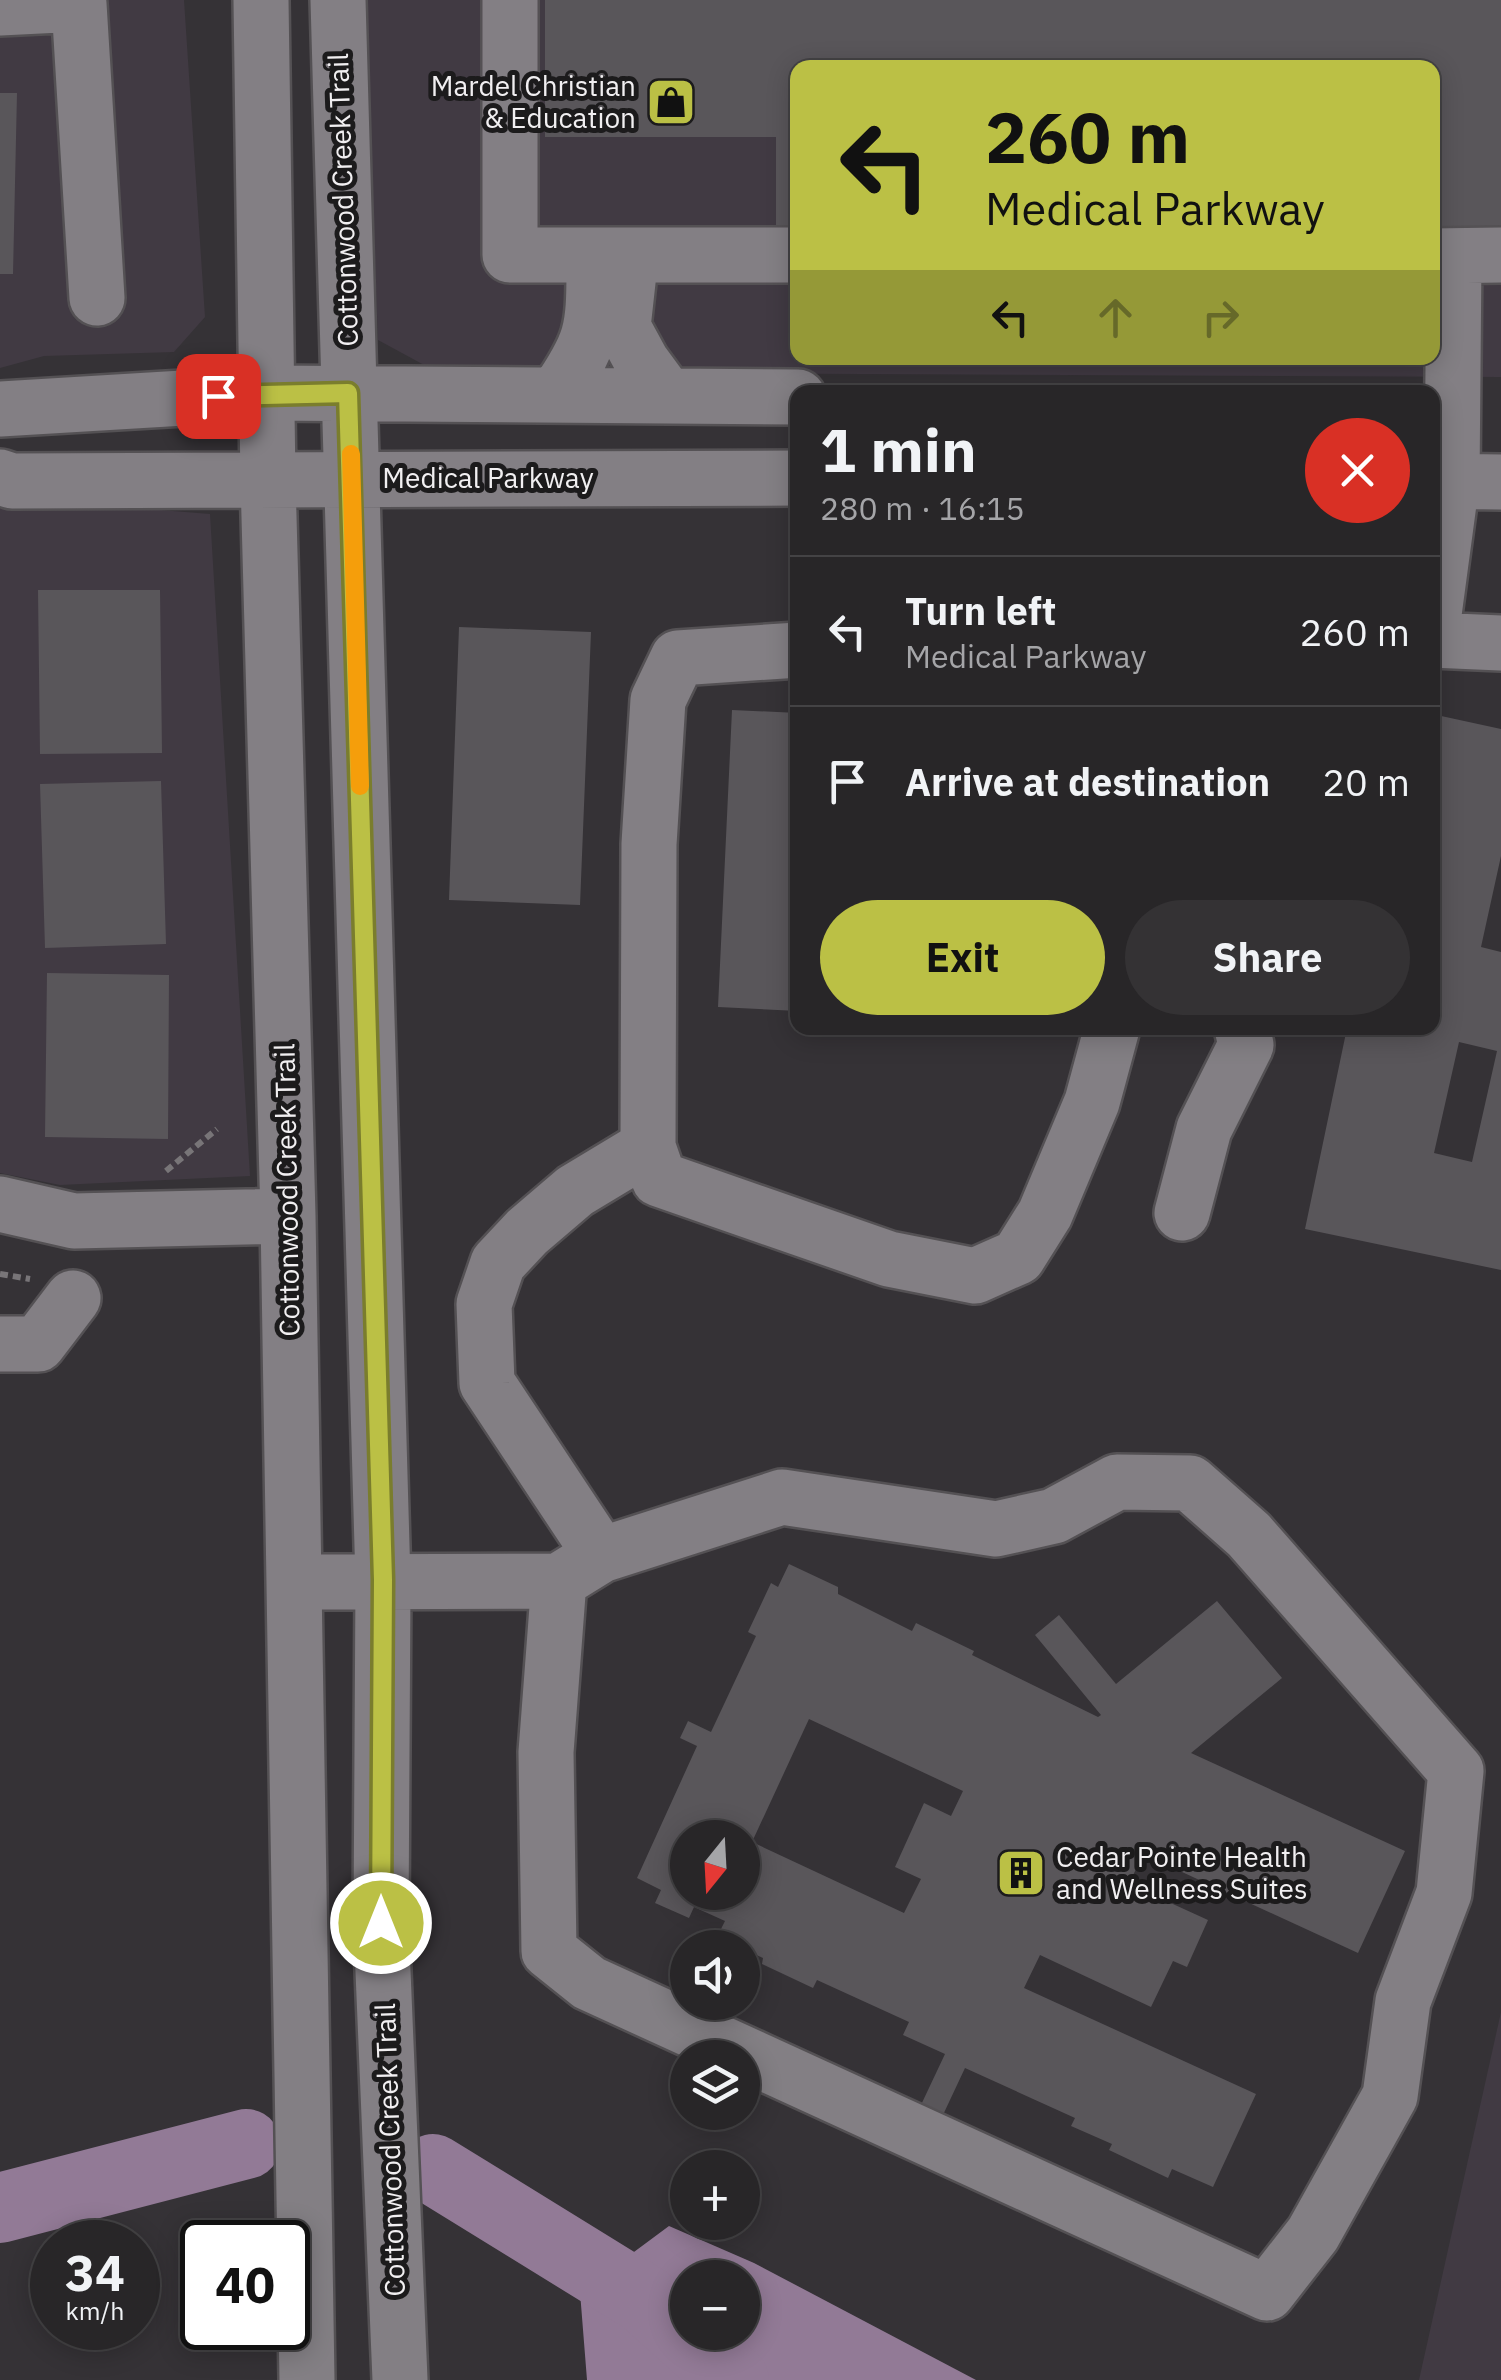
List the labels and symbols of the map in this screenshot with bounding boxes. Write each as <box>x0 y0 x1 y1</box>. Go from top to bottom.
street label: Cottonwood Creek Trail <box>319 53 366 347</box>
place label: Mardel Christian & Education <box>431 67 636 136</box>
shop icon: Mardel Christian & Education <box>645 76 697 128</box>
pin <box>176 354 261 439</box>
street label: Medical Parkway <box>382 459 594 496</box>
street label: Cottonwood Creek Trail <box>265 1043 308 1337</box>
north arrow <box>670 1820 760 1910</box>
place label: Cedar Pointe Health and Wellness Suites <box>1056 1838 1308 1907</box>
building icon: Cedar Pointe Health and Wellness Suites <box>995 1847 1047 1899</box>
position arrow <box>329 1871 433 1975</box>
street label: Cottonwood Creek Trail <box>366 2003 413 2297</box>
speed limit sign: 40 <box>180 2220 310 2350</box>

